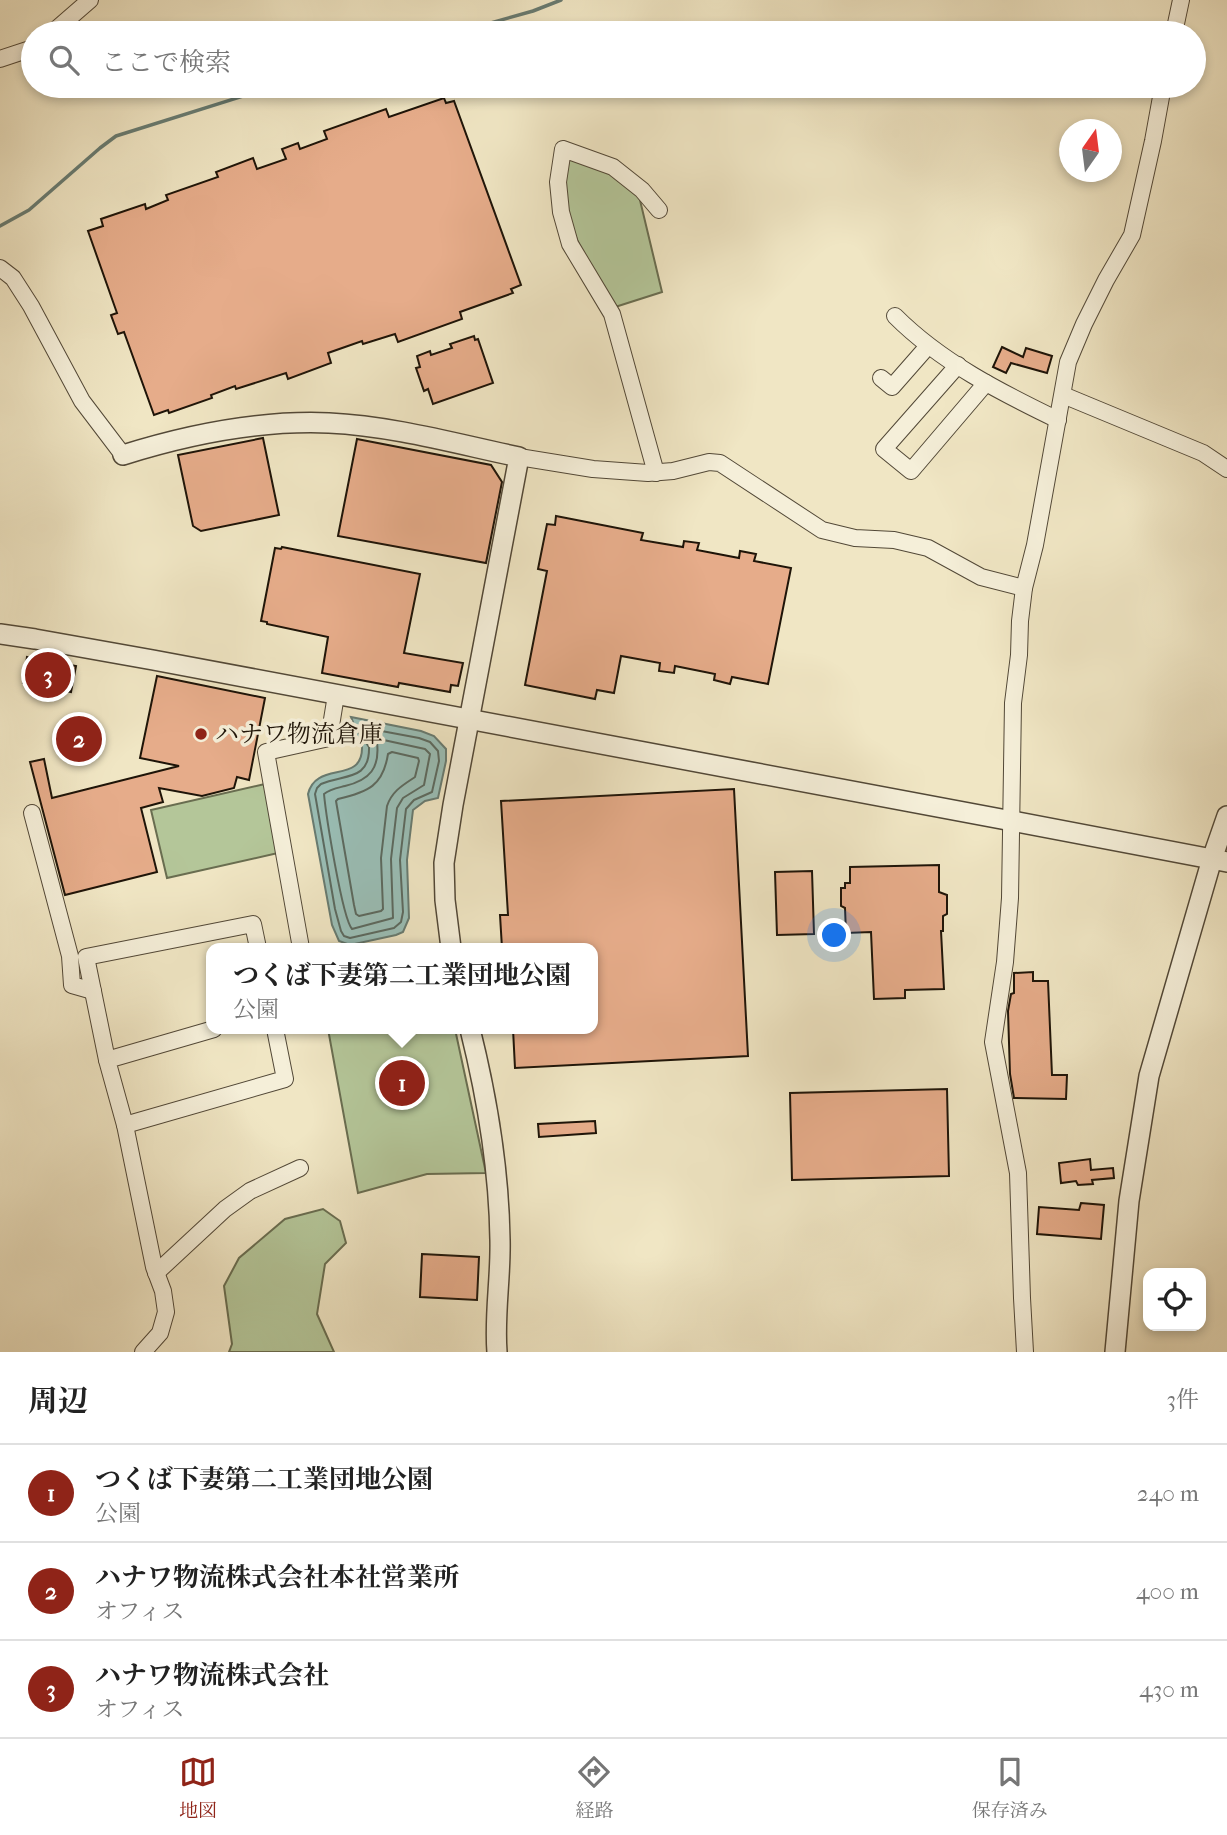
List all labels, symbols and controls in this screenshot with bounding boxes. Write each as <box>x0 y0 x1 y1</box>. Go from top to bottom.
search box <box>21 21 1206 98</box>
icon: search <box>45 41 83 79</box>
text: ここで検索 <box>101 47 231 78</box>
north arrow <box>1059 119 1122 182</box>
pin: 3 <box>25 649 71 701</box>
pin: 2 <box>56 713 102 765</box>
place label: ハナワ物流倉庫 <box>215 720 383 748</box>
marker: ハナワ物流倉庫 <box>193 726 209 742</box>
your location <box>817 918 851 952</box>
popup <box>206 943 598 1034</box>
text: つくば下妻第二工業団地公園 <box>233 960 571 991</box>
text: 公園 <box>233 996 279 1023</box>
pin: 1 <box>379 1057 425 1109</box>
map controls <box>1143 1268 1206 1331</box>
button: locate <box>1143 1268 1206 1331</box>
text: 周辺 <box>28 1384 88 1419</box>
text: 3件 <box>1167 1386 1199 1413</box>
text: つくば下妻第二工業団地公園 <box>95 1464 433 1495</box>
text: 1 <box>47 1480 55 1507</box>
text: 240 m <box>1137 1480 1199 1507</box>
text: 公園 <box>95 1500 141 1527</box>
text: ハナワ物流株式会社本社営業所 <box>95 1562 459 1593</box>
text: 2 <box>45 1578 57 1605</box>
text: 400 m <box>1136 1578 1199 1605</box>
text: オフィス <box>95 1598 184 1625</box>
text: ハナワ物流株式会社 <box>95 1660 329 1691</box>
text: 3 <box>46 1676 56 1703</box>
text: 430 m <box>1139 1676 1199 1703</box>
text: オフィス <box>95 1696 184 1723</box>
tab: 地図 <box>179 1753 217 1822</box>
tab: 経路 <box>575 1753 614 1822</box>
tab: 保存済み <box>972 1753 1048 1822</box>

